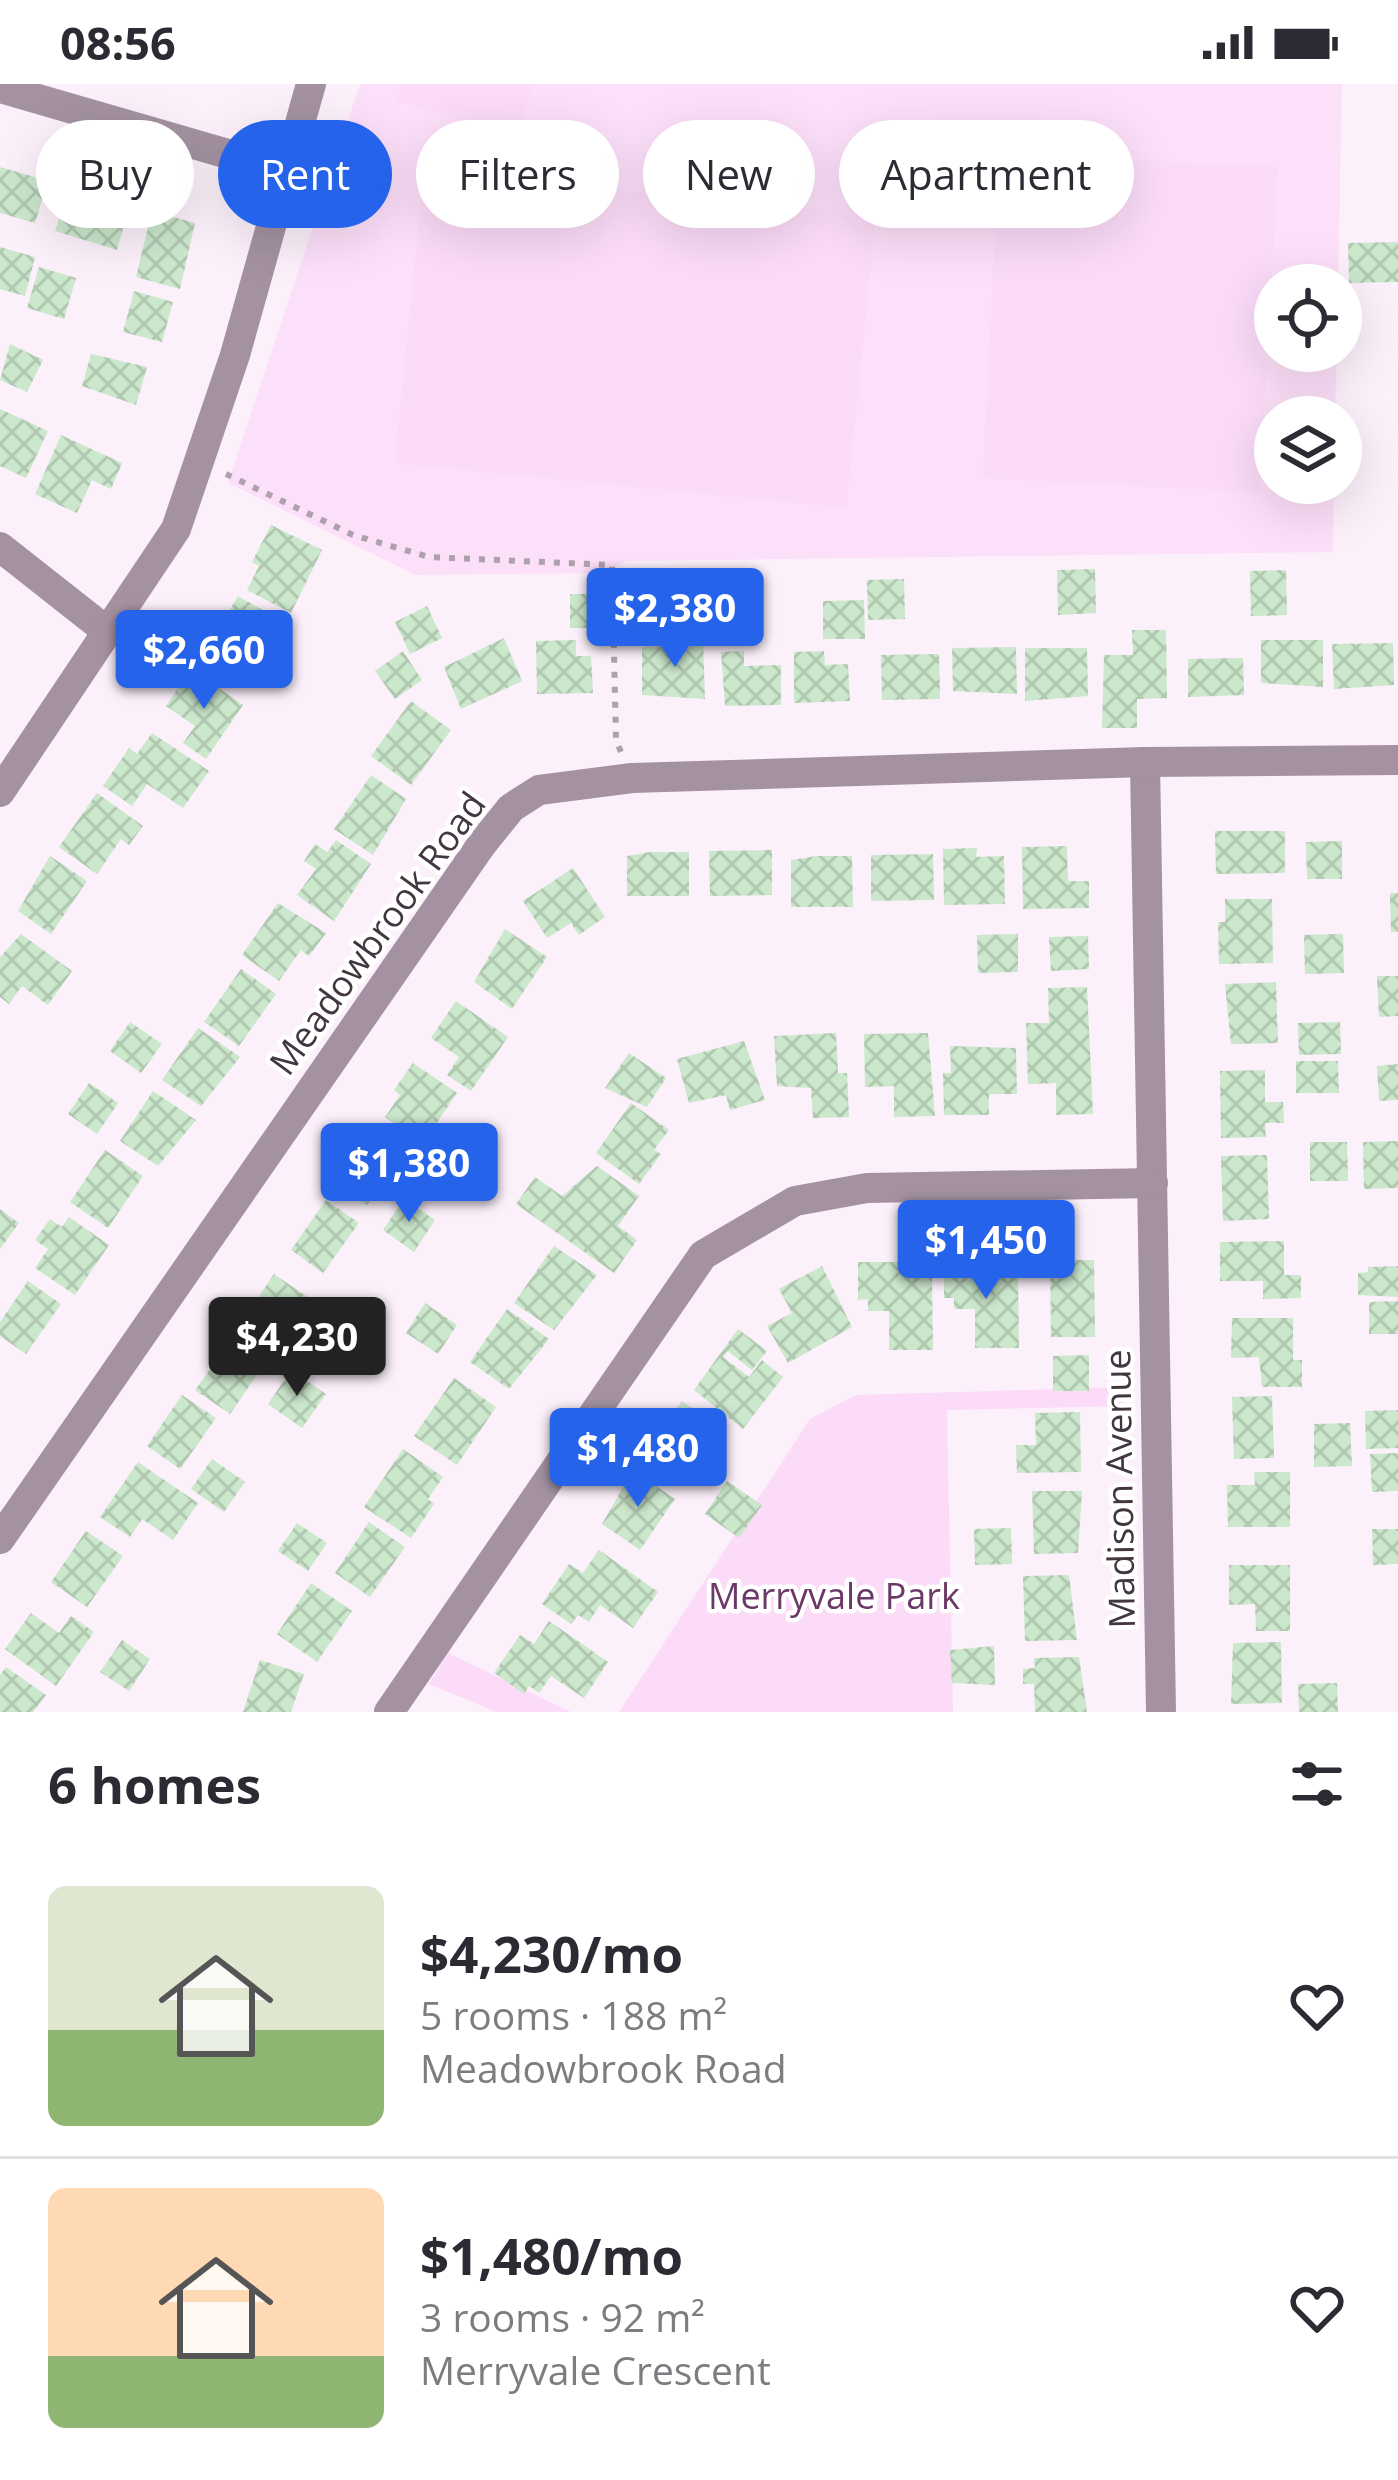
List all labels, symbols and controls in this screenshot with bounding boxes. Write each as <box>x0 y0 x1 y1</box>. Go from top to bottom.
text: 08:56 <box>60 12 176 73</box>
chip: Buy <box>36 120 194 228</box>
chip: Rent <box>218 120 392 228</box>
chip: Filters <box>416 120 619 228</box>
chip: New <box>643 120 815 228</box>
chip: Apartment <box>839 120 1134 228</box>
map controls <box>1254 264 1362 504</box>
button: locate <box>1254 264 1362 372</box>
button: layers <box>1254 396 1362 504</box>
pin: $2,380 <box>577 568 773 670</box>
text: $2,380 <box>614 580 736 633</box>
pin: $2,660 <box>106 610 302 712</box>
text: $2,660 <box>143 622 265 675</box>
street label: Meadowbrook Road <box>258 782 496 1084</box>
pin: $1,380 <box>311 1123 507 1225</box>
text: $1,380 <box>348 1135 470 1188</box>
pin: $1,450 <box>888 1200 1084 1302</box>
text: $1,450 <box>925 1212 1047 1265</box>
pin: $4,230 <box>199 1297 395 1399</box>
text: $4,230 <box>236 1309 358 1362</box>
street label: Madison Avenue <box>1092 1349 1146 1629</box>
pin: $1,480 <box>540 1408 736 1510</box>
text: $1,480 <box>577 1420 699 1473</box>
park label: Merryvale Park <box>708 1571 960 1620</box>
text: 6 homes <box>48 1749 261 1819</box>
icon: filters <box>1284 1751 1350 1817</box>
text: $4,230/mo <box>420 1918 683 1988</box>
icon: home <box>144 1934 288 2078</box>
icon: heart <box>1284 1973 1350 2039</box>
text: 5 rooms · 188 m² <box>420 1988 727 2041</box>
text: Meadowbrook Road <box>420 2041 787 2094</box>
text: $1,480/mo <box>420 2220 683 2290</box>
icon: home <box>144 2236 288 2380</box>
icon: heart <box>1284 2275 1350 2341</box>
text: 3 rooms · 92 m² <box>420 2290 705 2343</box>
text: Merryvale Crescent <box>420 2343 771 2396</box>

